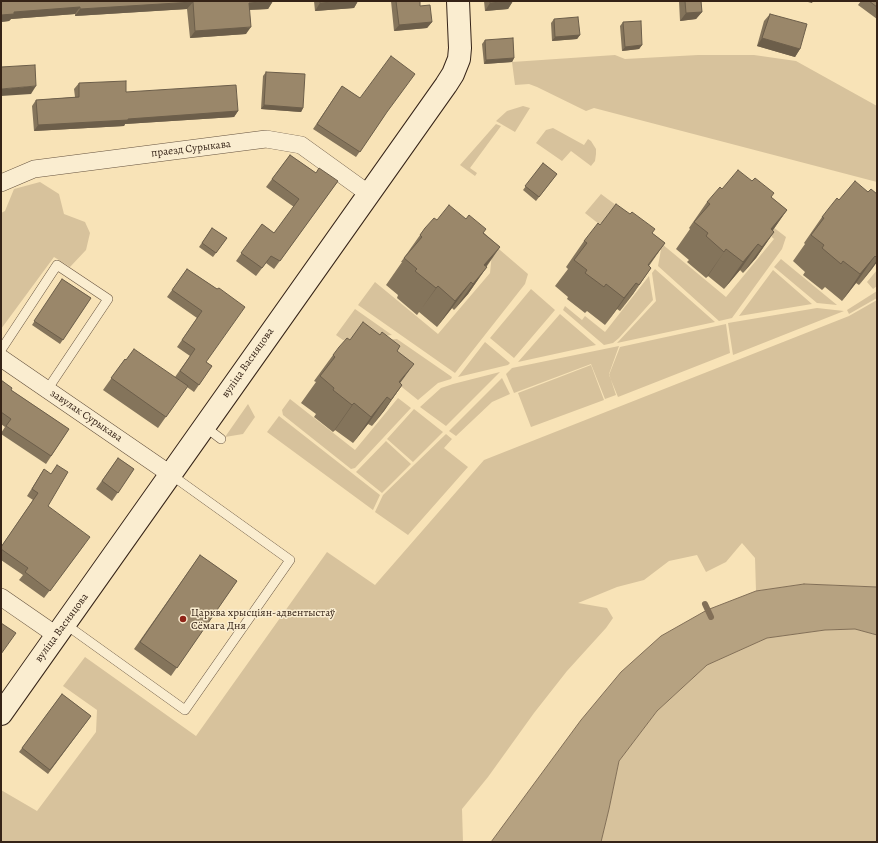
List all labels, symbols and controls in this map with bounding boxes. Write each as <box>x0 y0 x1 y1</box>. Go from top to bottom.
street label: праезд Сурыкава <box>150 138 232 160</box>
street label: вуліца Васняцова <box>219 326 277 400</box>
street label: завулак Сурыкава <box>47 387 125 445</box>
street label: вуліца Васняцова <box>32 591 92 665</box>
place label: Царква хрысціян-адвентыстаў Сёмага Дня <box>191 606 335 632</box>
marker: Царква хрысціян-адвентыстаў Сёмага Дня <box>178 614 188 624</box>

